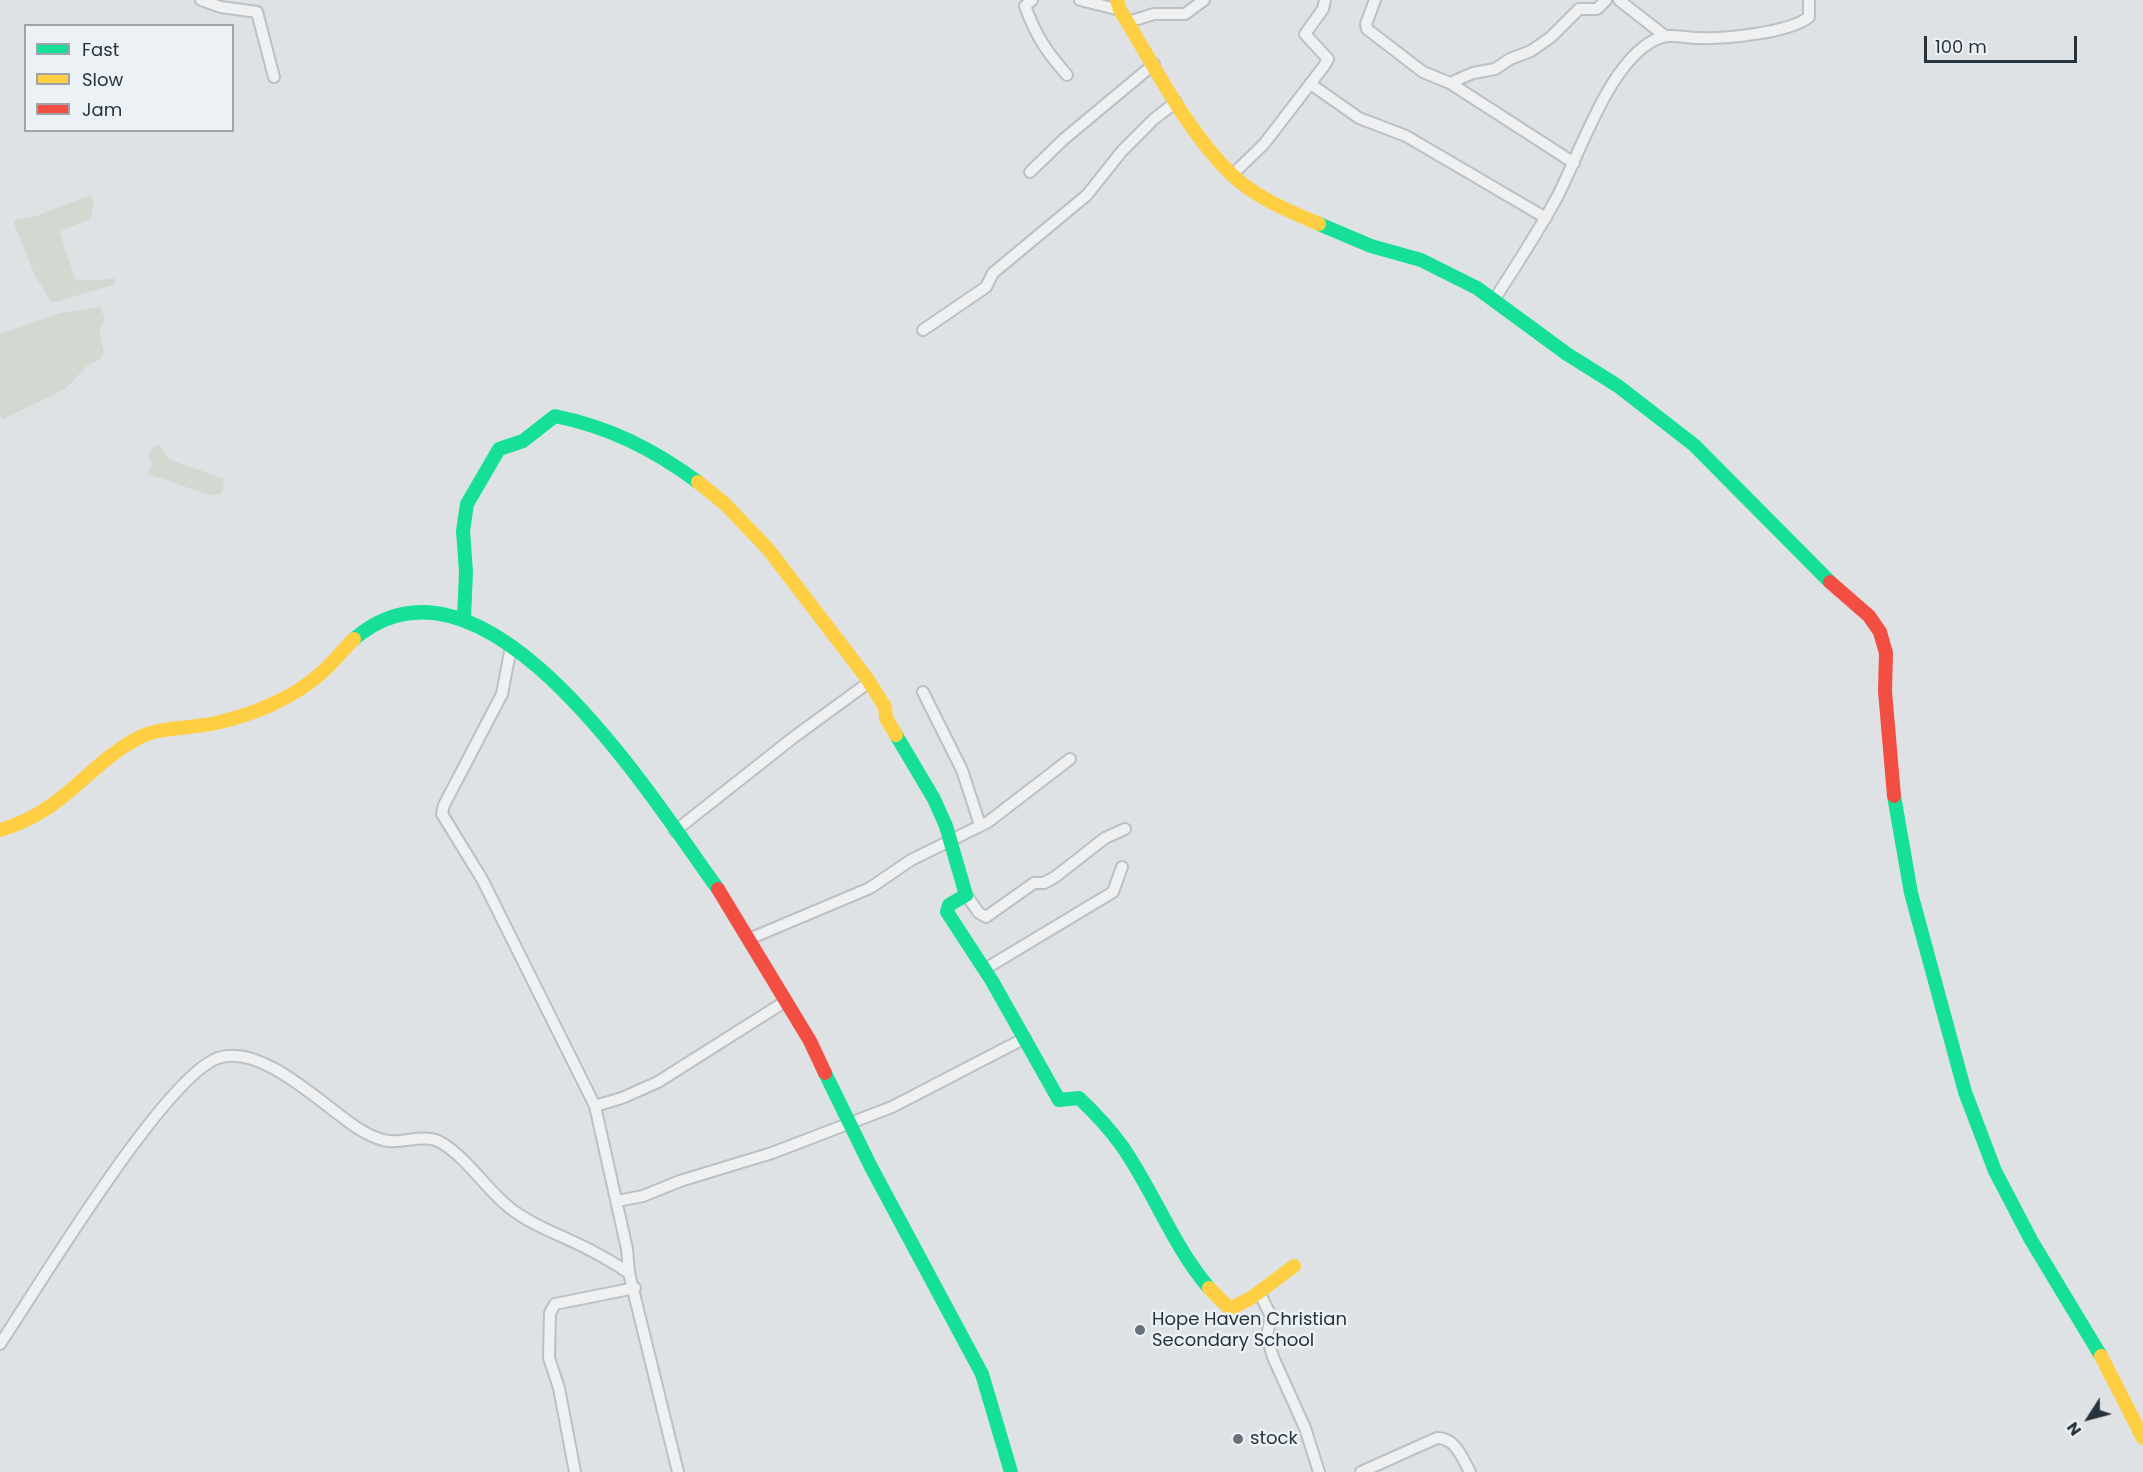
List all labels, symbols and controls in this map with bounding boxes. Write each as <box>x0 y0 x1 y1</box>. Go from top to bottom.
legend <box>24 24 234 132</box>
scale bar <box>1927 24 2080 62</box>
text: 100 m <box>1935 34 1987 59</box>
text: Fast <box>82 37 119 62</box>
text: Slow <box>82 67 123 92</box>
text: Jam <box>82 97 122 122</box>
place label: Hope Haven Christian Secondary School <box>1152 1309 1347 1352</box>
marker: Hope Haven Christian Secondary School <box>1133 1323 1147 1337</box>
north arrow <box>2059 1388 2119 1448</box>
text: N <box>2061 1417 2087 1441</box>
place label: stock <box>1250 1428 1298 1450</box>
marker: stock <box>1231 1432 1245 1446</box>

